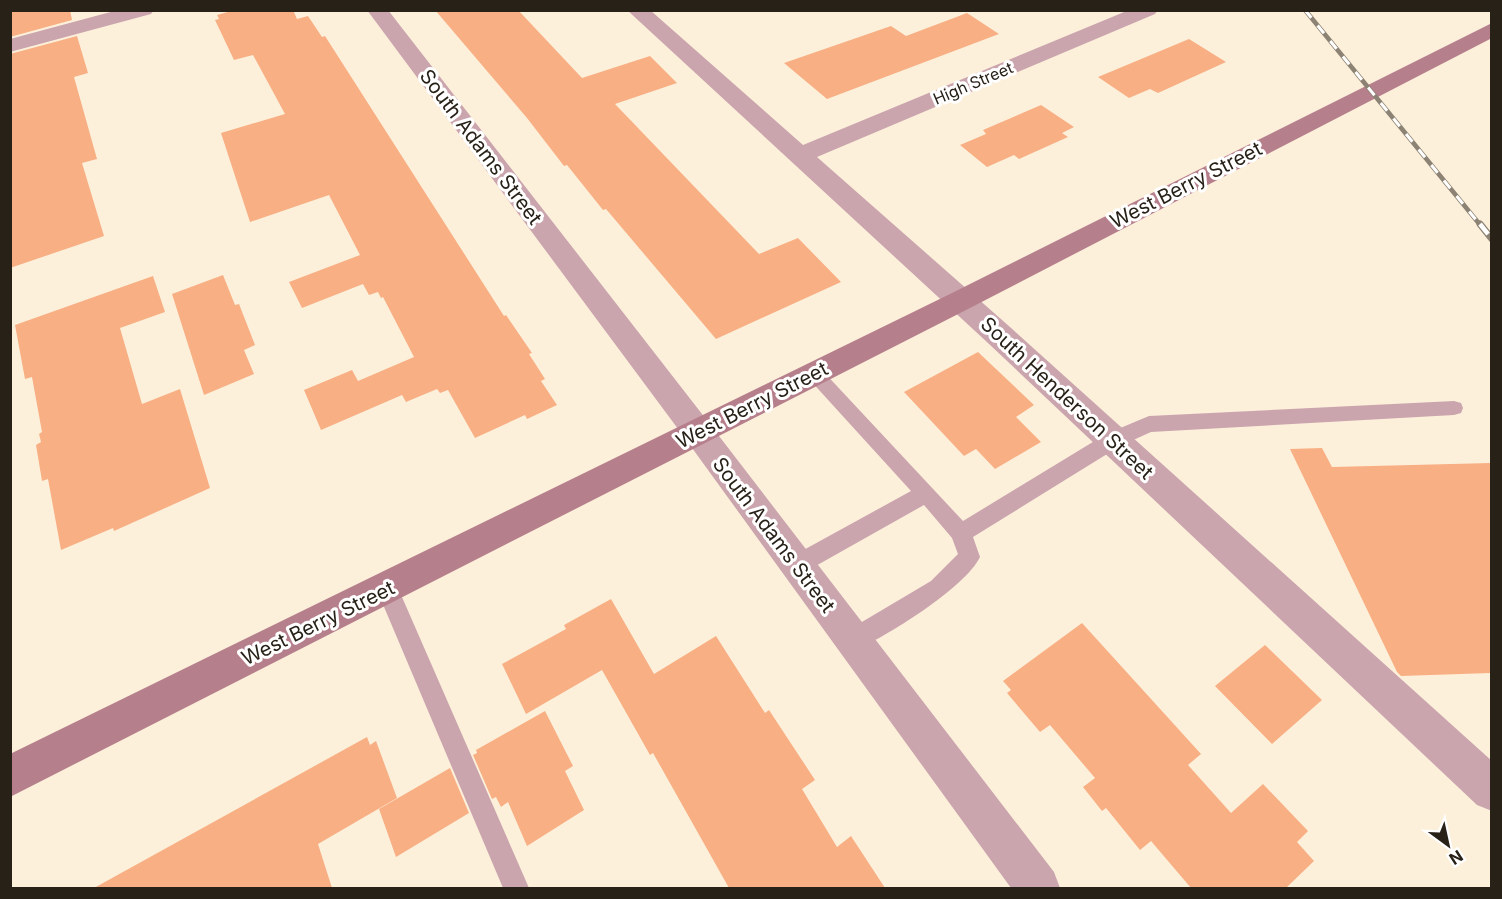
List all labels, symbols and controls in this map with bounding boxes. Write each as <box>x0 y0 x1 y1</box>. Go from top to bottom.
street label: High Street <box>930 57 1016 109</box>
street label: South Adams Street <box>415 65 547 230</box>
street label: West Berry Street <box>1106 136 1266 234</box>
street label: South Henderson Street <box>976 312 1158 484</box>
street label: West Berry Street <box>672 356 832 454</box>
street label: South Adams Street <box>708 453 840 618</box>
street label: West Berry Street <box>238 575 399 670</box>
north arrow <box>1418 815 1478 875</box>
text: N <box>1446 846 1467 869</box>

